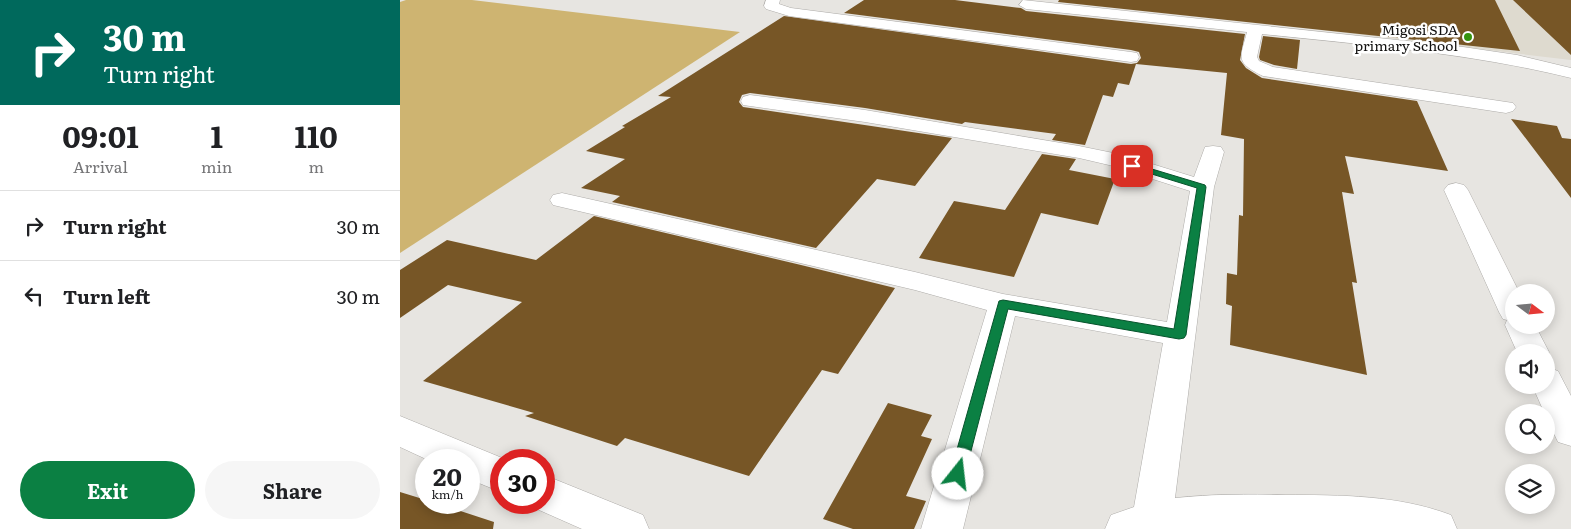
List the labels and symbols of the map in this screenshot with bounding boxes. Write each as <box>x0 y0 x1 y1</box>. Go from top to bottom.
place label: Migosi SDA primary School <box>1354 19 1459 55</box>
marker: Migosi SDA primary School <box>1462 31 1474 43</box>
pin <box>1111 145 1153 187</box>
north arrow <box>1505 284 1555 334</box>
position arrow <box>931 447 983 499</box>
speed limit sign: 30 <box>490 449 555 514</box>

